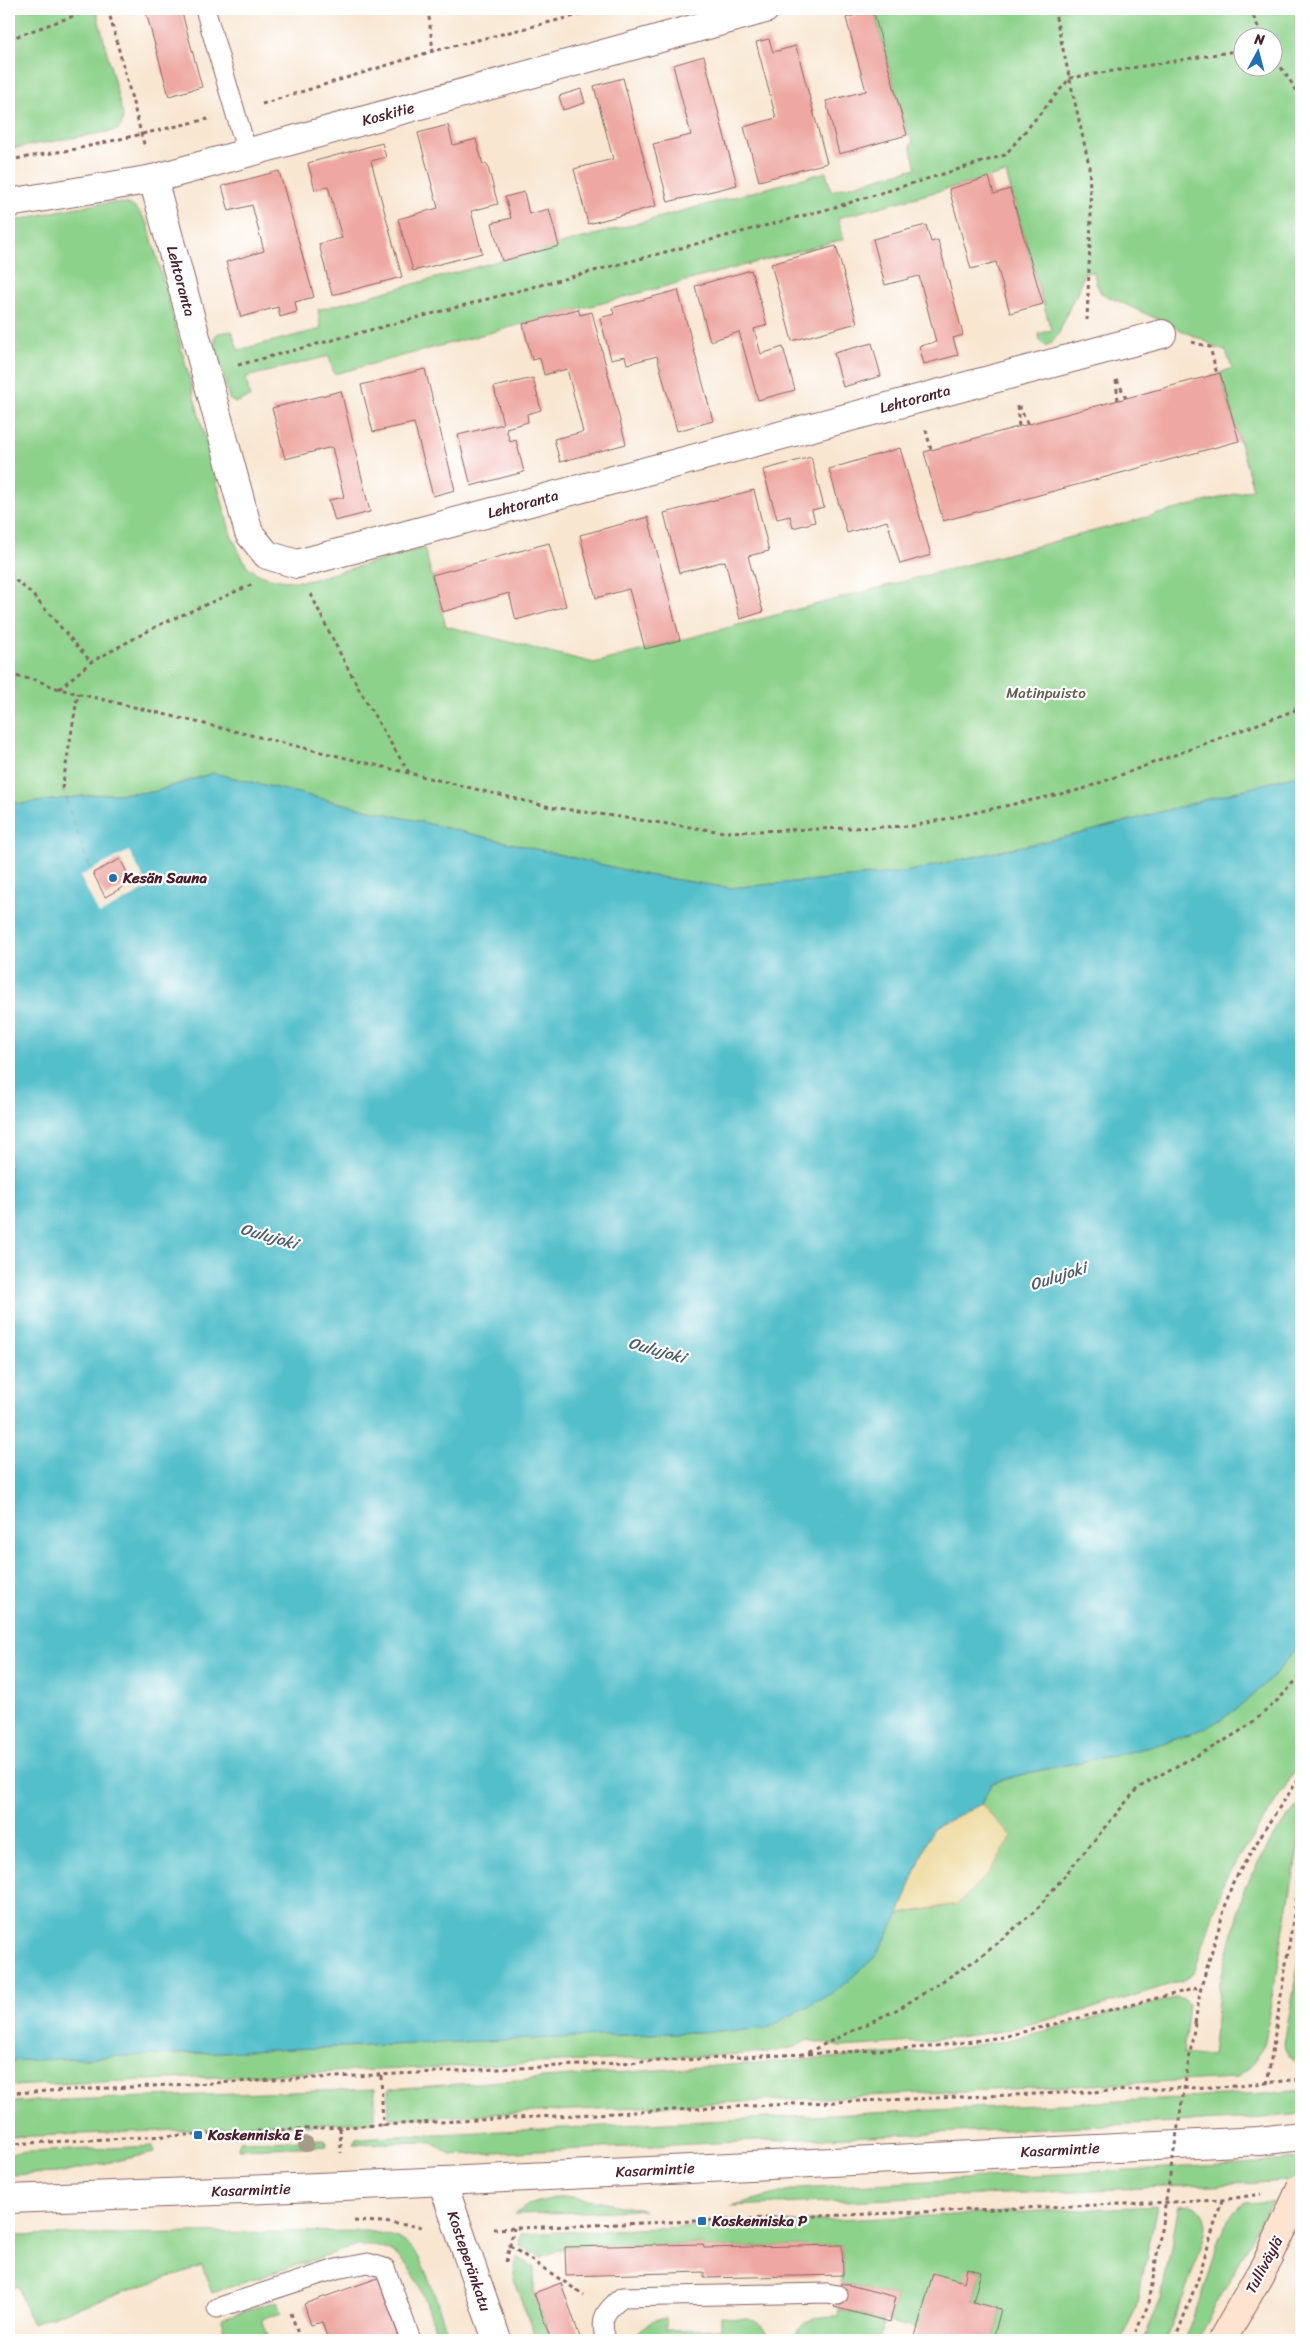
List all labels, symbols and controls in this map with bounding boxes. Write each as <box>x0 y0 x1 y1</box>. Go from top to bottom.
text: N <box>1252 26 1266 53</box>
north arrow <box>1232 28 1282 78</box>
street label: Koskitie <box>359 94 418 133</box>
street label: Lehtoranta <box>159 243 203 320</box>
street label: Lehtoranta <box>877 377 954 421</box>
street label: Lehtoranta <box>485 482 562 526</box>
park label: Matinpuisto <box>1006 680 1086 706</box>
place label: Kesän Sauna <box>122 865 207 891</box>
marker: Kesän Sauna <box>107 872 119 884</box>
water label: Oulujoki <box>237 1214 304 1259</box>
water label: Oulujoki <box>1026 1252 1094 1299</box>
water label: Oulujoki <box>625 1328 692 1373</box>
place label: Koskenniska E <box>207 2122 304 2148</box>
marker: Koskenniska E <box>192 2129 204 2141</box>
street label: Kasarmintie <box>1020 2135 1101 2165</box>
street label: Kasarmintie <box>615 2155 696 2185</box>
street label: Kasarmintie <box>211 2176 291 2204</box>
street label: Kosteperänkatu <box>440 2207 498 2315</box>
place label: Koskenniska P <box>711 2208 808 2234</box>
marker: Koskenniska P <box>696 2215 708 2227</box>
street label: Tulliväylä <box>1238 2231 1290 2298</box>

